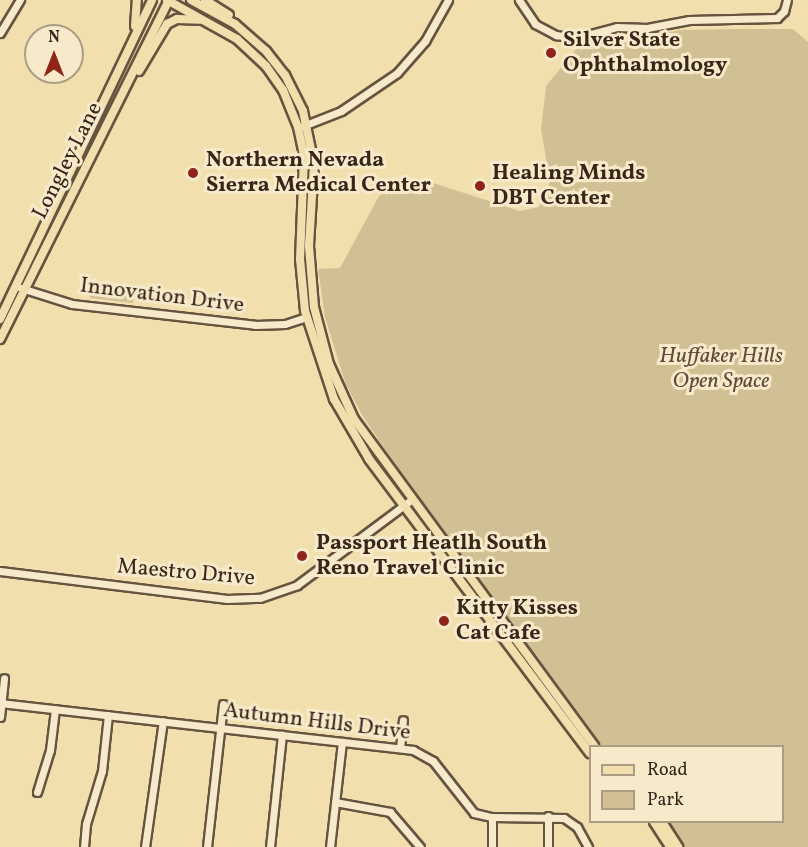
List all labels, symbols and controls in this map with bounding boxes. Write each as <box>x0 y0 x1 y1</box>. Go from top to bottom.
north arrow <box>24 24 84 84</box>
text: N <box>48 27 60 49</box>
place label: Silver State Ophthalmology <box>563 27 727 78</box>
marker: Silver State Ophthalmology <box>544 46 558 60</box>
street label: Longley Lane <box>27 98 109 224</box>
place label: Northern Nevada Sierra Medical Center <box>206 147 431 198</box>
place label: Healing Minds DBT Center <box>492 160 645 212</box>
marker: Northern Nevada Sierra Medical Center <box>184 164 202 182</box>
marker: Healing Minds DBT Center <box>473 179 487 193</box>
street label: Innovation Drive <box>78 273 246 319</box>
park label: Huffaker Hills Open Space <box>659 343 783 394</box>
place label: Passport Heatlh South Reno Travel Clinic <box>316 530 547 582</box>
marker: Passport Heatlh South Reno Travel Clinic <box>293 547 311 565</box>
street label: Maestro Drive <box>116 554 256 592</box>
place label: Kitty Kisses Cat Cafe <box>456 595 578 646</box>
marker: Kitty Kisses Cat Cafe <box>437 614 451 628</box>
street label: Autumn Hills Drive <box>222 697 412 747</box>
legend <box>589 745 784 823</box>
text: Road <box>647 758 688 783</box>
text: Park <box>647 788 684 813</box>

